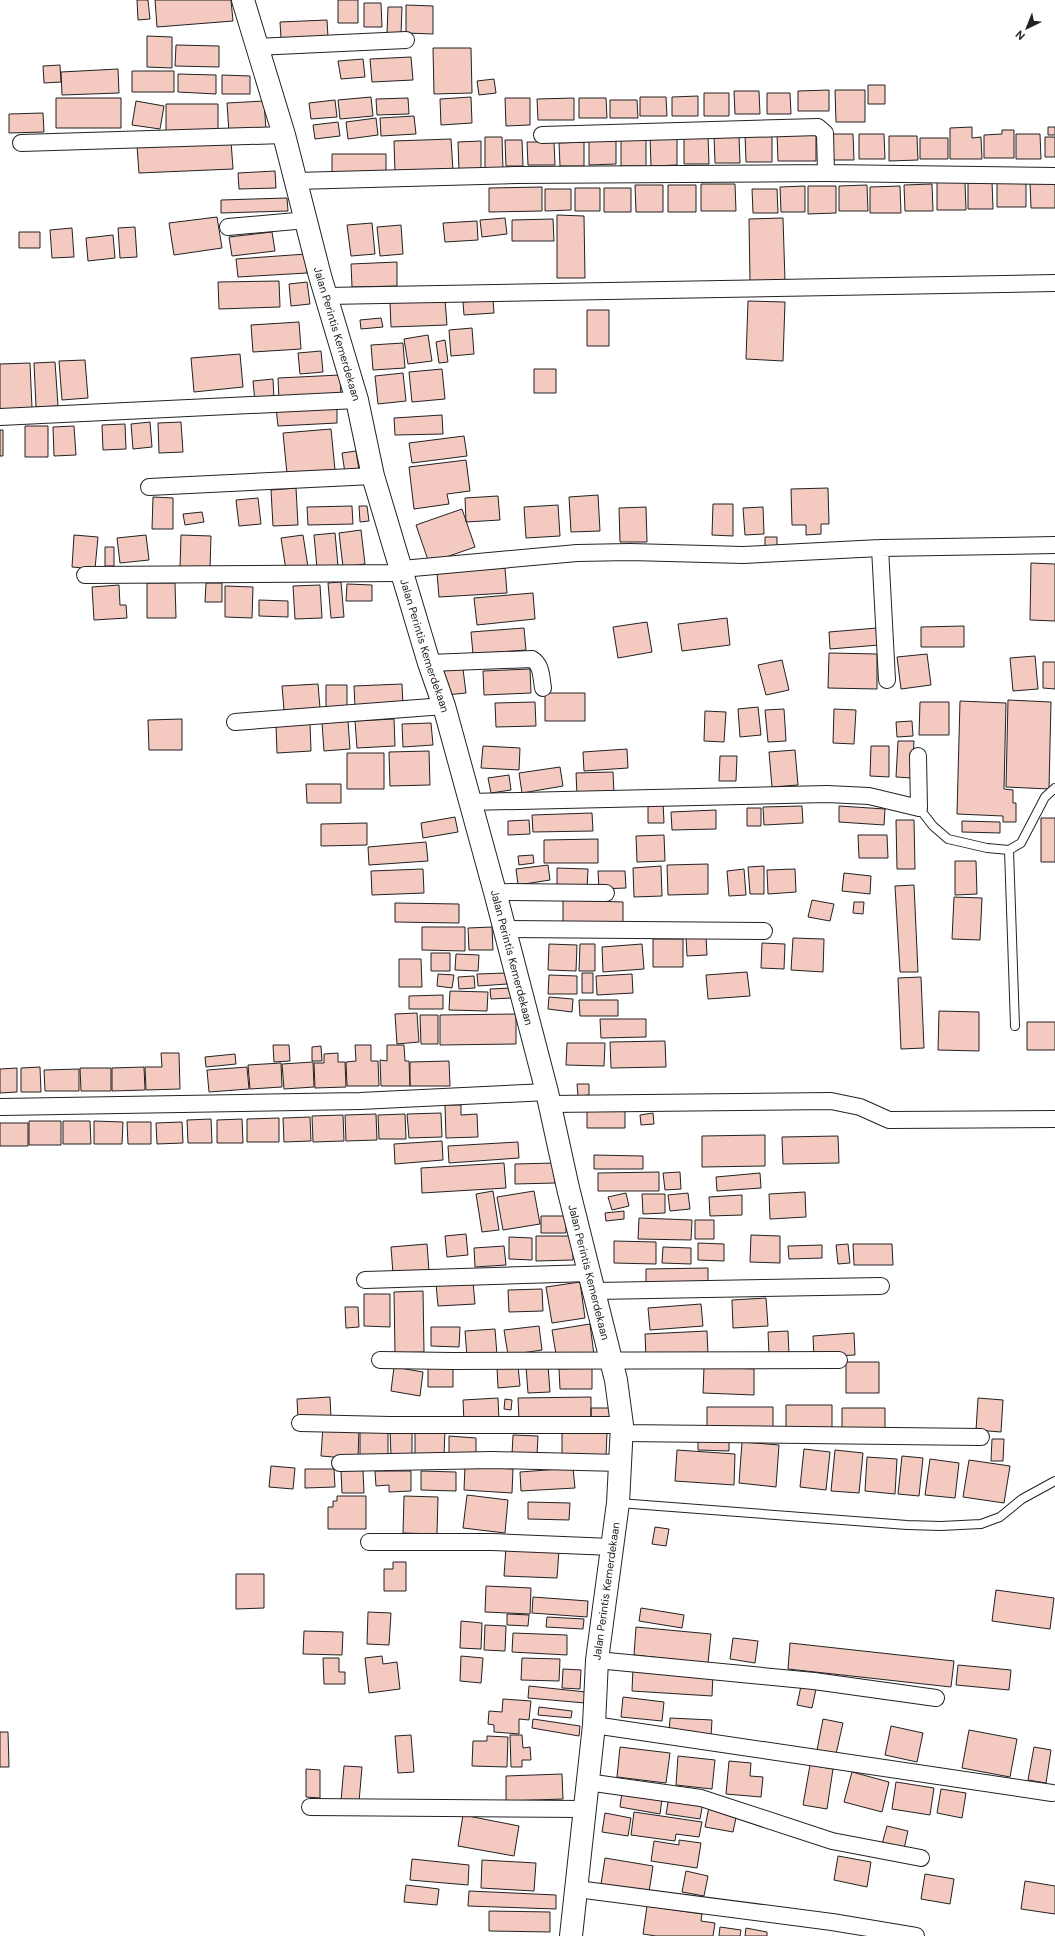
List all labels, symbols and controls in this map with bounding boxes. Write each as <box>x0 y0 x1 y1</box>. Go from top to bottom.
north arrow <box>1007 8 1047 48</box>
text: N <box>1012 27 1028 43</box>
street label: Jalan Perintis Kemerdekaan <box>311 265 364 403</box>
street label: Jalan Perintis Kemerdekaan <box>397 577 452 714</box>
street label: Jalan Perintis Kemerdekaan <box>488 888 536 1027</box>
street label: Jalan Perintis Kemerdekaan <box>565 1203 613 1341</box>
street label: Jalan Perintis Kemerdekaan <box>589 1521 623 1661</box>

